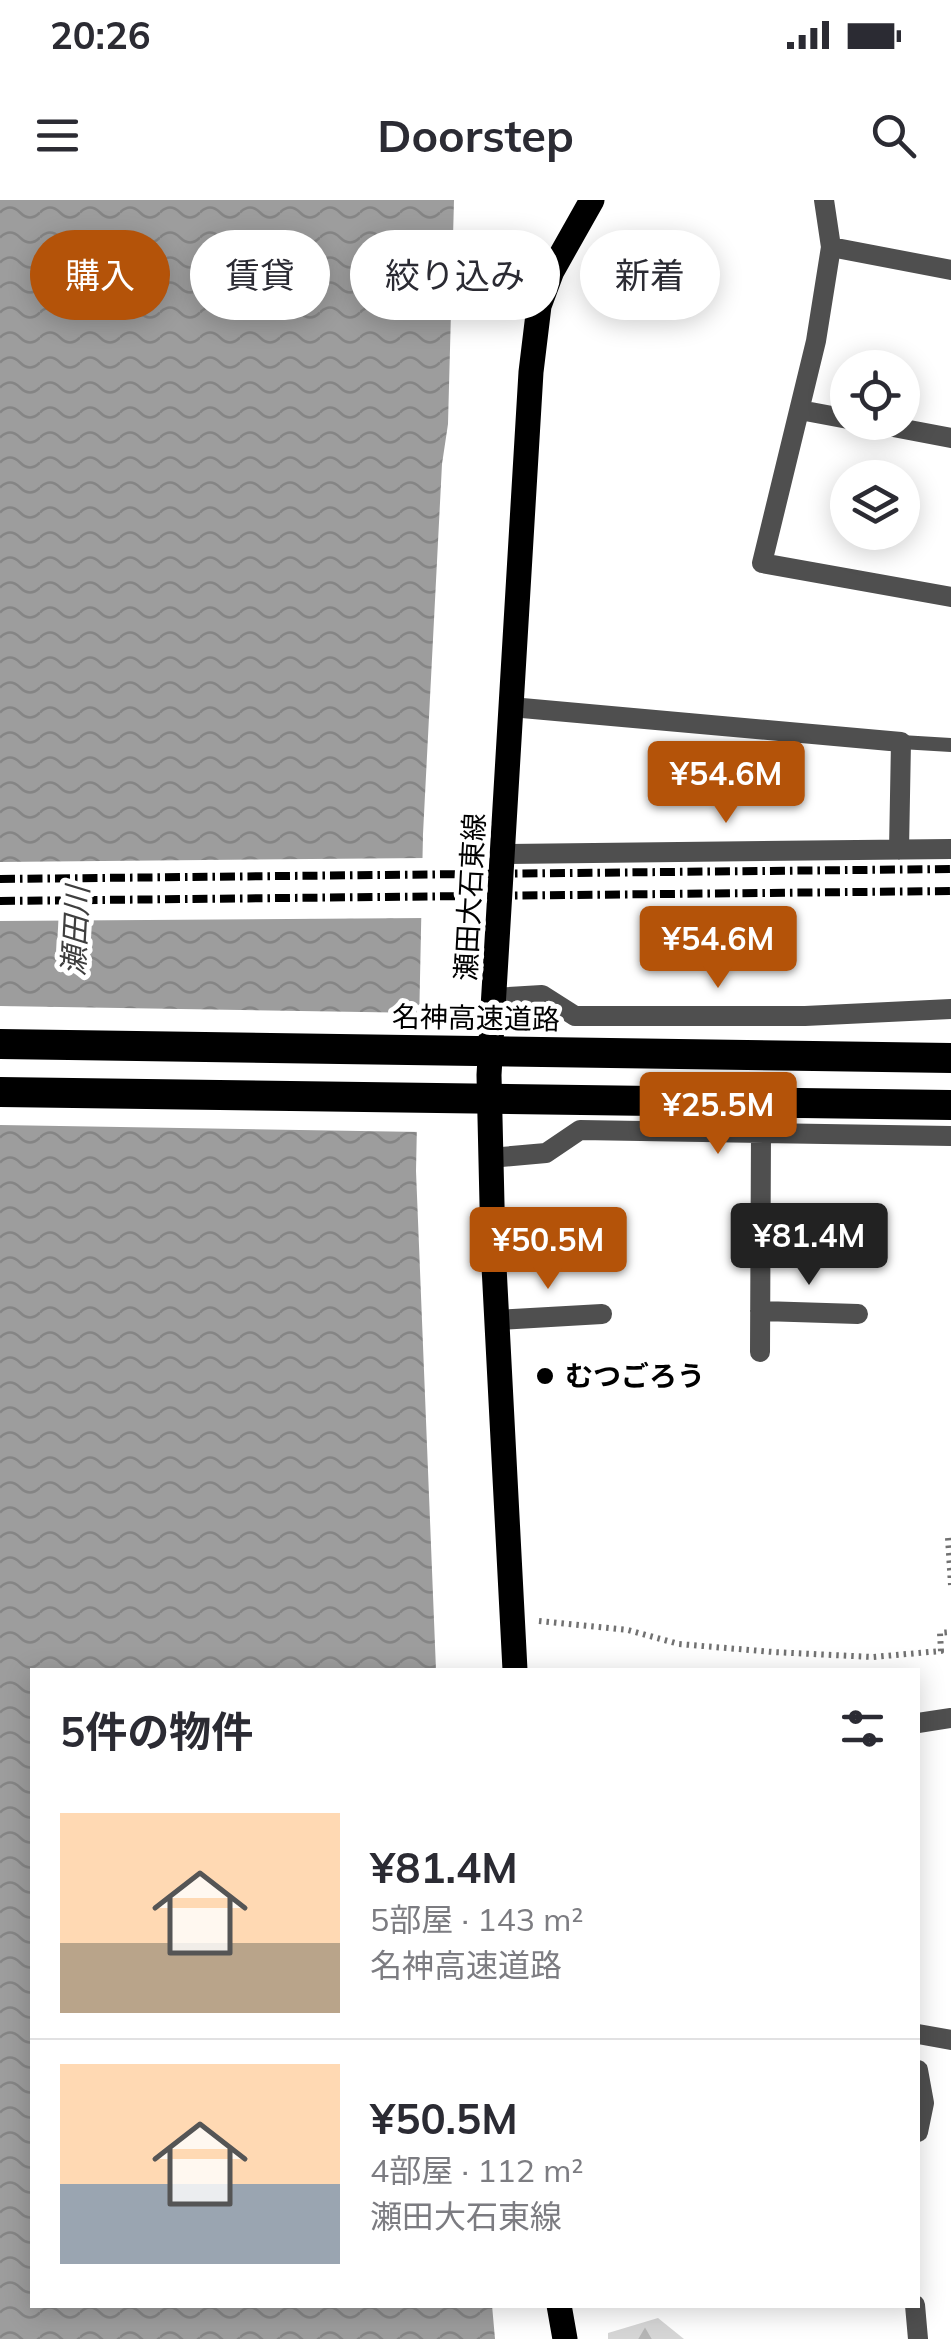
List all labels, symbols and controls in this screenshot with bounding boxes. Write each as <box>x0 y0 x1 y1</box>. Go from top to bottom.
text: 20:26 <box>50 11 151 59</box>
text: Doorstep <box>377 107 574 163</box>
icon: menu <box>30 108 85 163</box>
icon: search <box>866 108 921 163</box>
chip: 購入 <box>30 230 170 320</box>
chip: 賃貸 <box>190 230 330 320</box>
chip: 絞り込み <box>350 230 560 320</box>
chip: 新着 <box>580 230 720 320</box>
map controls <box>830 350 920 550</box>
button: locate <box>830 350 920 440</box>
button: layers <box>830 460 920 550</box>
pin: ¥54.6M <box>645 741 807 826</box>
text: ¥54.6M <box>670 753 782 793</box>
street label: 瀬田大石東線 <box>448 812 491 982</box>
water label: 瀬田川 <box>54 882 96 977</box>
pin: ¥54.6M <box>637 906 799 991</box>
text: ¥54.6M <box>662 918 774 958</box>
street label: 名神高速道路 <box>392 999 560 1036</box>
pin: ¥25.5M <box>637 1072 799 1157</box>
text: ¥25.5M <box>662 1084 774 1124</box>
pin: ¥81.4M <box>728 1203 890 1288</box>
pin: ¥50.5M <box>467 1207 629 1292</box>
text: ¥81.4M <box>753 1215 865 1255</box>
text: ¥50.5M <box>492 1219 604 1259</box>
place label: むつごろう <box>565 1358 705 1393</box>
marker: むつごろう <box>534 1365 556 1387</box>
icon: filters <box>835 1701 890 1756</box>
text: 5件の物件 <box>60 1705 253 1758</box>
text: ¥81.4M <box>370 1841 518 1894</box>
icon: home <box>140 1853 260 1973</box>
text: 5部屋 · 143 m² <box>370 1899 584 1939</box>
text: 名神高速道路 <box>370 1945 562 1985</box>
text: ¥50.5M <box>370 2092 518 2145</box>
icon: home <box>140 2104 260 2224</box>
text: 4部屋 · 112 m² <box>370 2150 584 2190</box>
text: 瀬田大石東線 <box>370 2196 562 2236</box>

